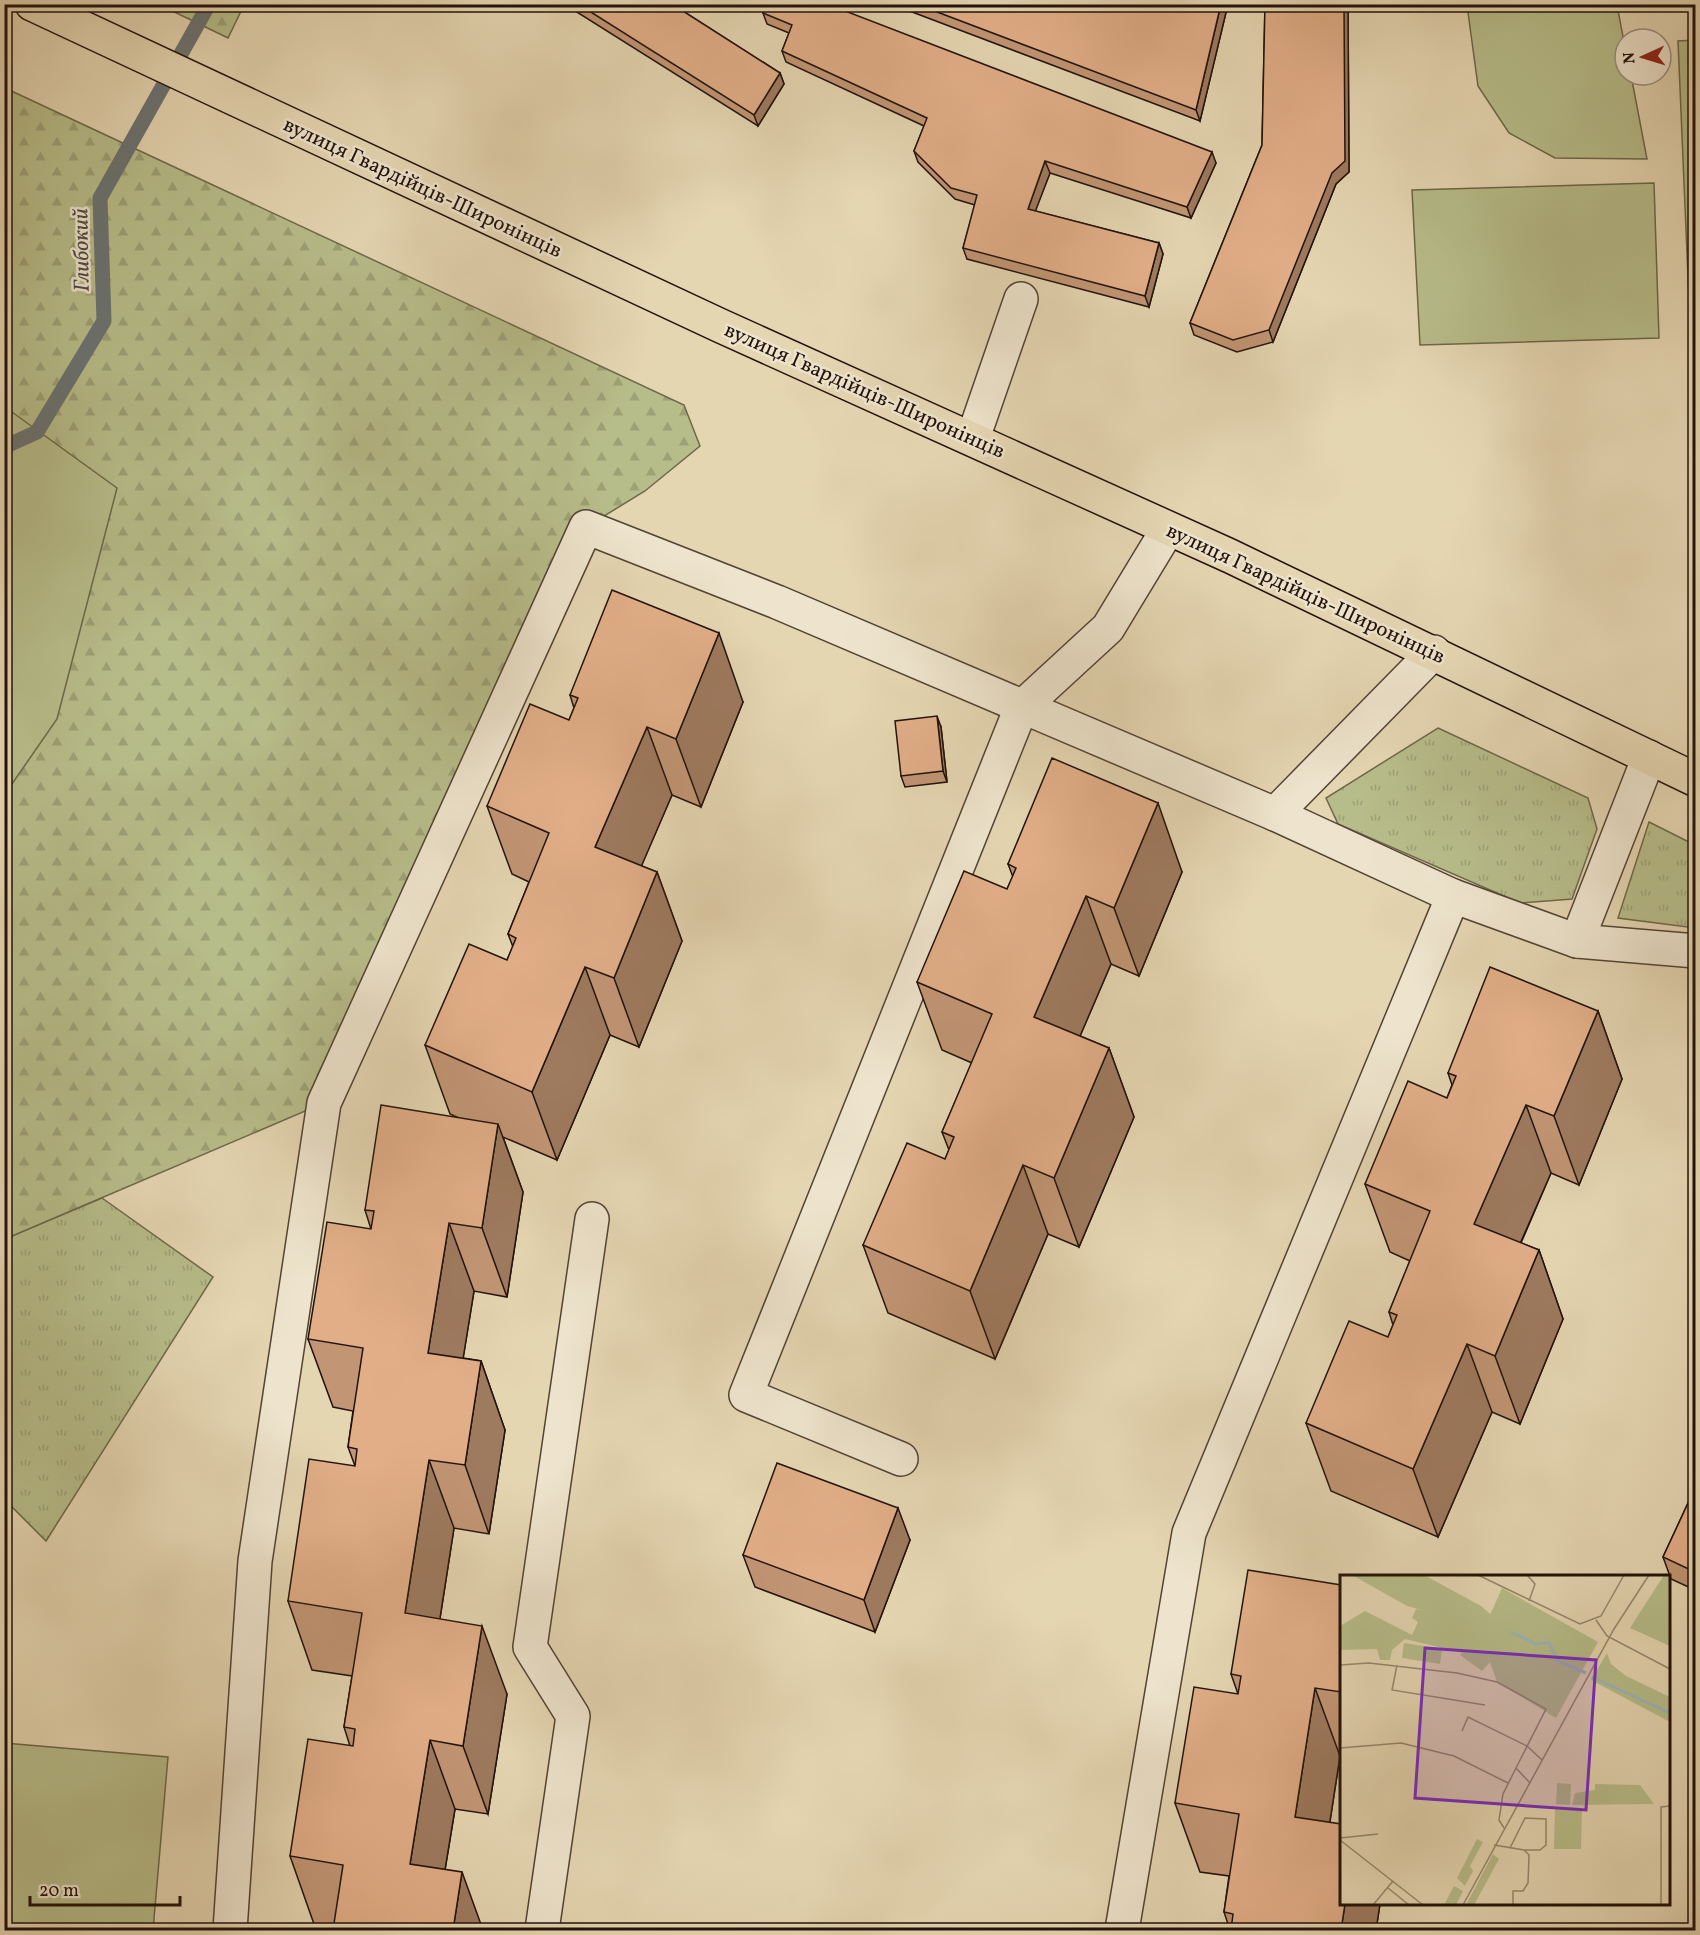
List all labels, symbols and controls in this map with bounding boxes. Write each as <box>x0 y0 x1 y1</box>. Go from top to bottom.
north arrow <box>1613 27 1673 87</box>
text: N <box>1619 51 1641 64</box>
street label: вулиця Гвардійців-Широнінців <box>278 111 567 266</box>
water label: Глибокий <box>66 208 99 292</box>
street label: вулиця Гвардійців-Широнінців <box>719 316 1009 467</box>
street label: вулиця Гвардійців-Широнінців <box>1161 517 1450 672</box>
inset map <box>1340 1575 1670 1905</box>
scale bar <box>30 1869 180 1907</box>
text: 20 m <box>39 1879 79 1904</box>

